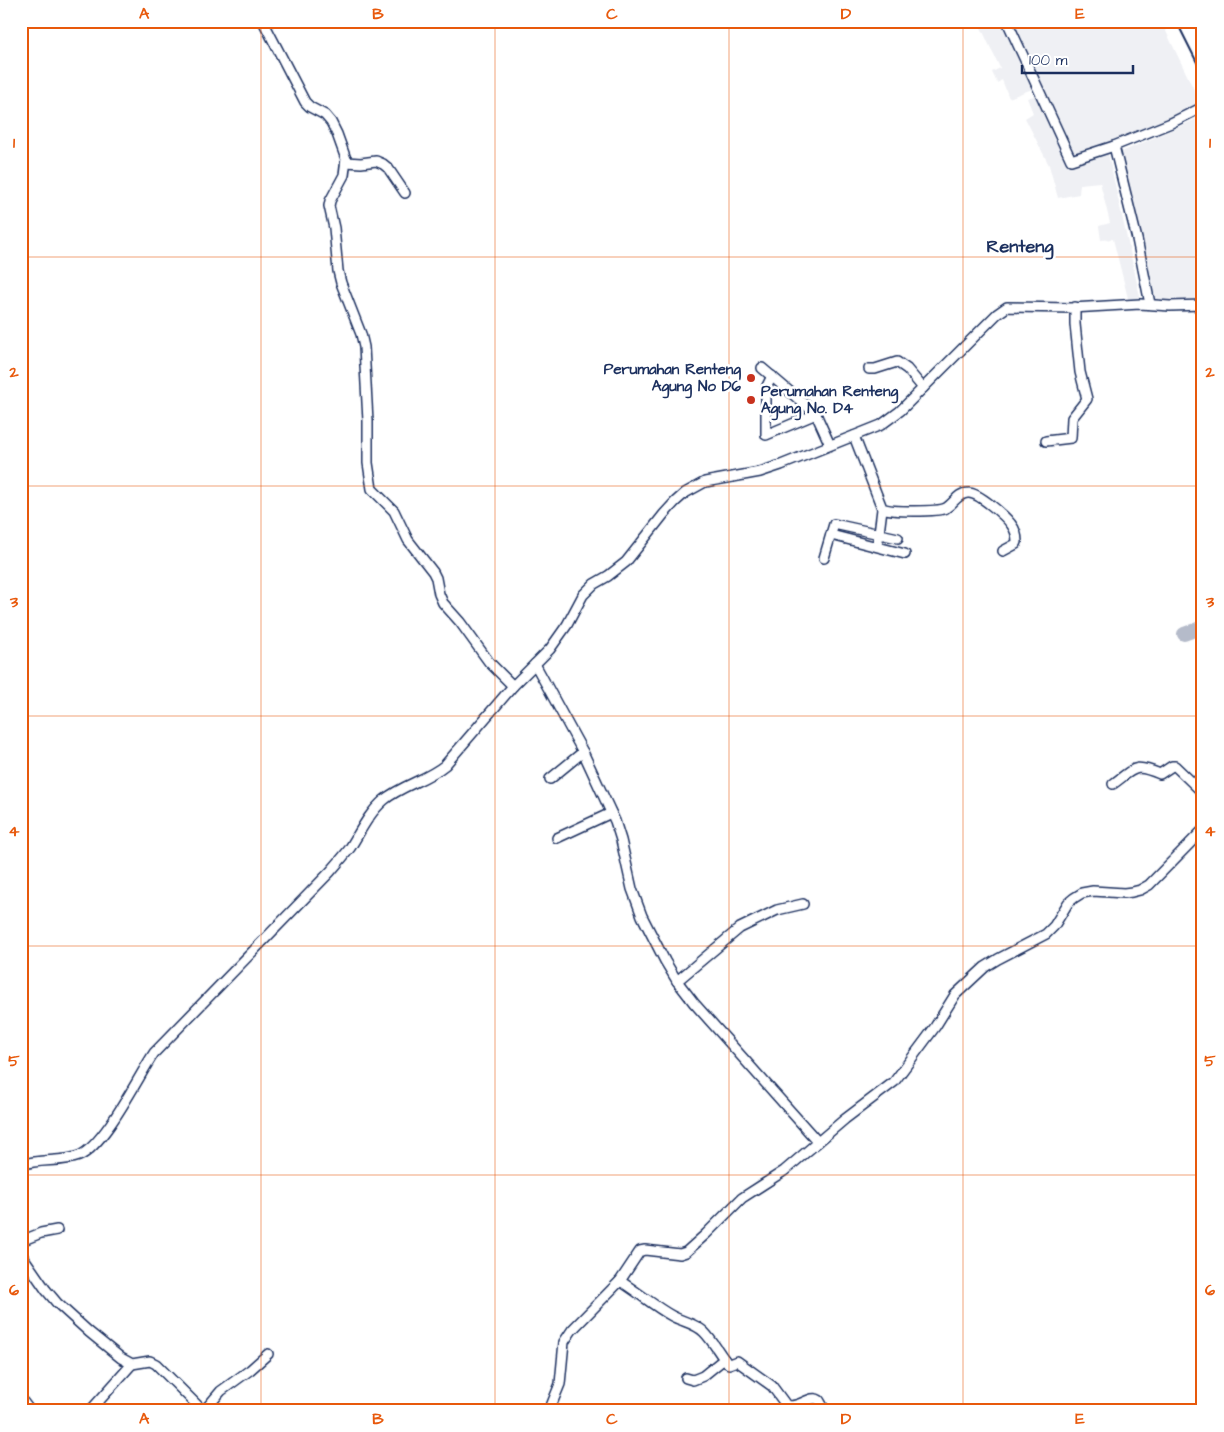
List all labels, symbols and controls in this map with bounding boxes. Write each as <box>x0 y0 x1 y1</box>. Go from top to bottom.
text: A <box>139 3 150 25</box>
text: B <box>372 3 384 25</box>
text: C <box>606 3 618 25</box>
text: D <box>841 3 852 25</box>
text: E <box>1075 3 1085 25</box>
scale bar <box>1022 42 1133 74</box>
text: 100 m <box>1029 50 1068 71</box>
text: 1 <box>13 132 16 154</box>
text: 1 <box>1209 132 1212 154</box>
district label: Renteng <box>987 234 1054 260</box>
place label: Perumahan Renteng Agung No D6 <box>604 359 742 399</box>
text: 2 <box>8 361 19 383</box>
text: 2 <box>1204 361 1215 383</box>
marker: Perumahan Renteng Agung No D6 <box>745 372 757 384</box>
place label: Perumahan Renteng Agung No. D4 <box>761 381 898 421</box>
marker: Perumahan Renteng Agung No. D4 <box>745 394 757 406</box>
text: 3 <box>9 591 19 613</box>
text: 3 <box>1205 591 1215 613</box>
text: 4 <box>9 820 20 842</box>
text: 4 <box>1205 820 1216 842</box>
text: 5 <box>8 1050 20 1072</box>
text: 5 <box>1204 1050 1216 1072</box>
text: 6 <box>9 1279 19 1301</box>
text: 6 <box>1205 1279 1215 1301</box>
text: A <box>139 1408 150 1430</box>
text: B <box>372 1408 384 1430</box>
text: C <box>606 1408 618 1430</box>
text: D <box>841 1408 852 1430</box>
text: E <box>1075 1408 1085 1430</box>

